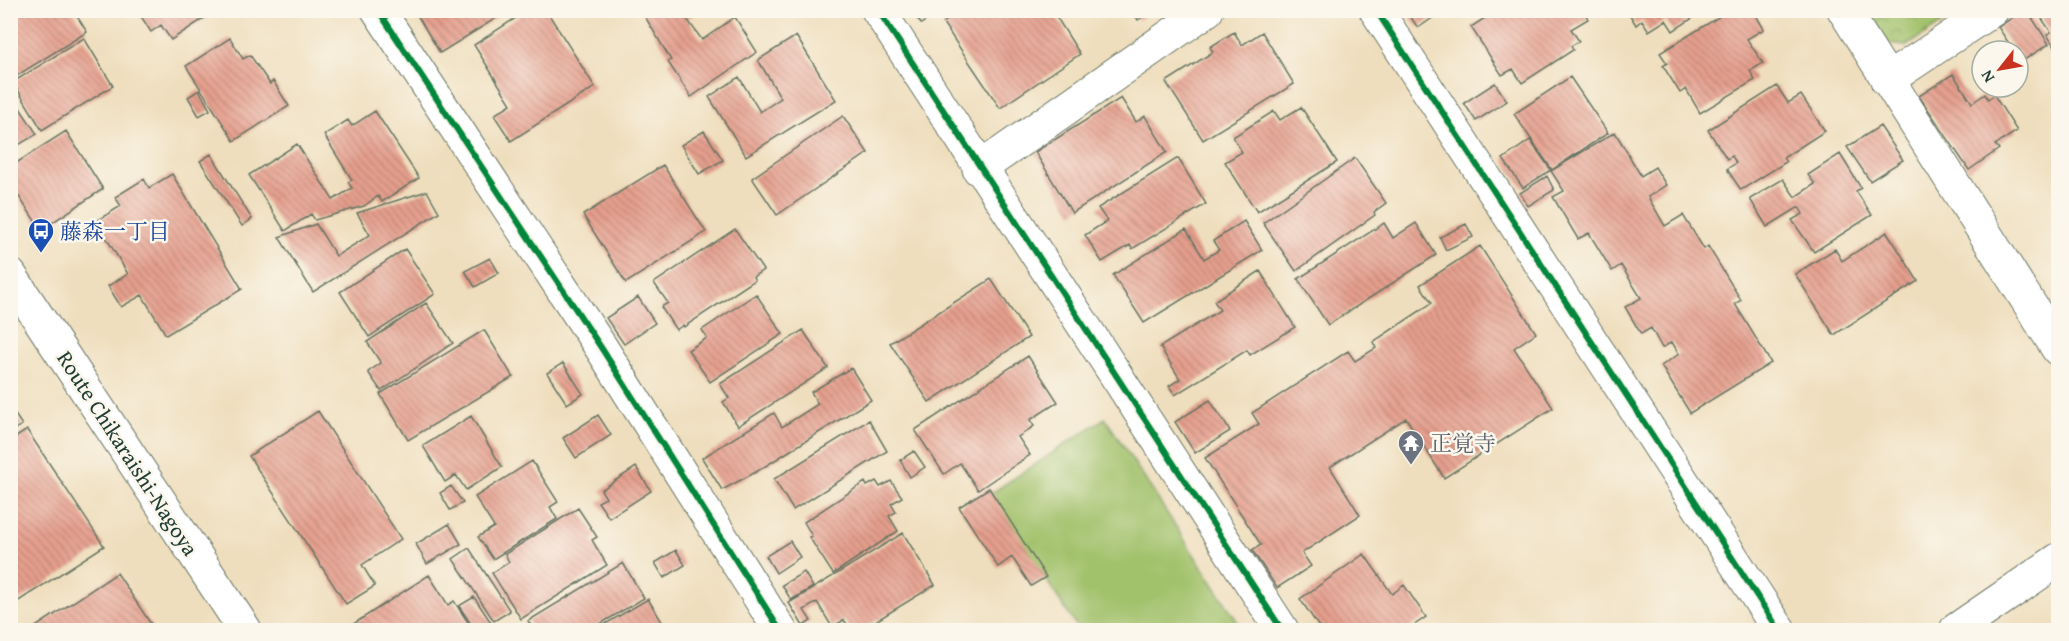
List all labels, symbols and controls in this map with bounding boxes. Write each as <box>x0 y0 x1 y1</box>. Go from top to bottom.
north arrow <box>1970 39 2030 99</box>
text: N <box>1974 66 2000 87</box>
place label: 藤森一丁目 <box>60 215 170 247</box>
bus stop icon: 藤森一丁目 <box>26 216 56 254</box>
street label: Route Chikaraishi-Nagoya <box>49 344 207 562</box>
place label: 正覚寺 <box>1430 427 1496 459</box>
temple icon: 正覚寺 <box>1396 428 1426 466</box>

